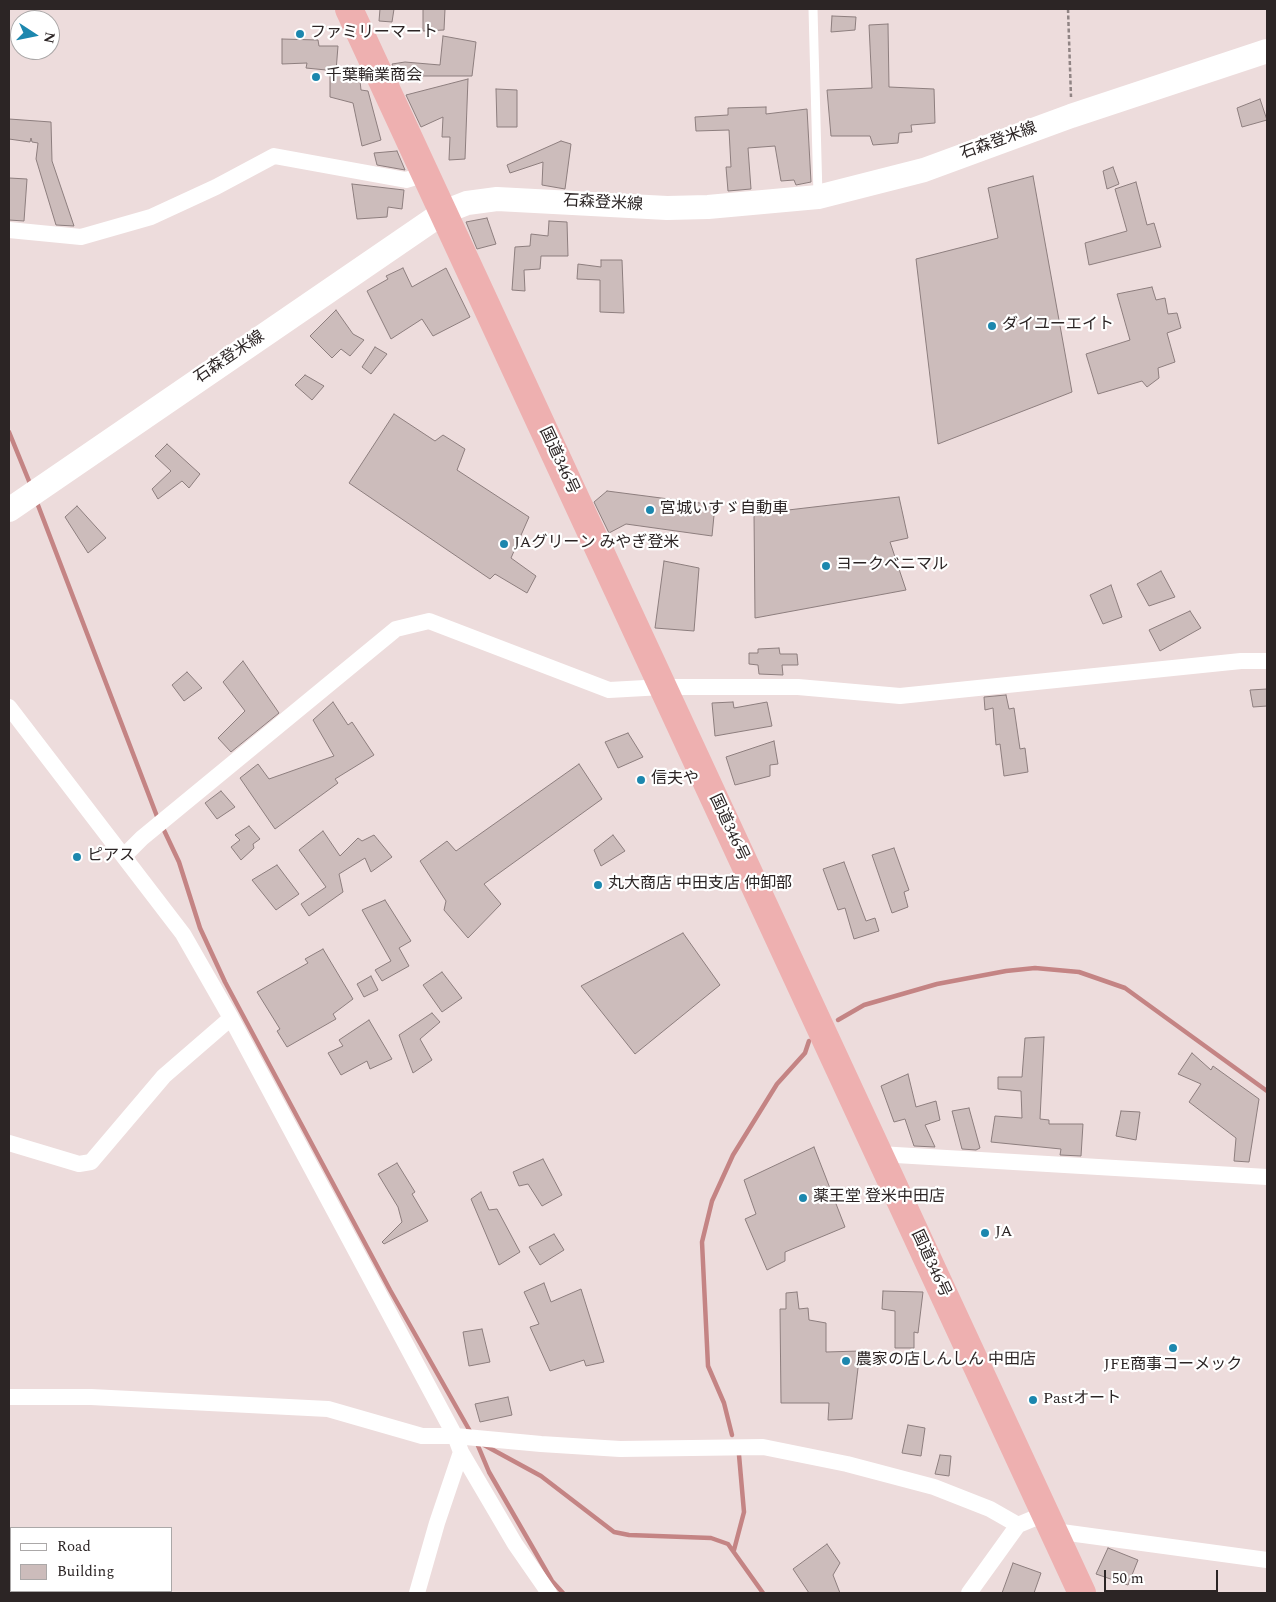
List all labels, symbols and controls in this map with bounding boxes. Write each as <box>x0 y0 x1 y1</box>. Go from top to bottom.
north arrow <box>10 10 60 60</box>
place label: ファミリーマート <box>310 24 438 44</box>
marker: ファミリーマート <box>294 28 306 40</box>
text: N <box>38 30 61 45</box>
place label: 千葉輪業商会 <box>326 67 422 87</box>
marker: 千葉輪業商会 <box>310 71 322 83</box>
street label: 石森登米線 <box>958 119 1040 165</box>
street label: 石森登米線 <box>563 192 643 216</box>
place label: ダイユーエイト <box>1002 316 1114 336</box>
marker: ダイユーエイト <box>986 320 998 332</box>
street label: 石森登米線 <box>191 328 269 388</box>
street label: 国道346号 <box>534 424 582 498</box>
place label: 宮城いすゞ自動車 <box>660 500 788 520</box>
marker: 宮城いすゞ自動車 <box>644 504 656 516</box>
place label: JAグリーン みやぎ登米 <box>514 534 680 554</box>
marker: JAグリーン みやぎ登米 <box>498 538 510 550</box>
place label: ヨークベニマル <box>836 556 948 576</box>
marker: ヨークベニマル <box>820 560 832 572</box>
place label: 信夫や <box>651 770 699 790</box>
marker: 信夫や <box>635 774 647 786</box>
street label: 国道346号 <box>704 791 752 865</box>
place label: ピアス <box>87 847 135 867</box>
marker: ピアス <box>71 851 83 863</box>
place label: 丸大商店 中田支店 仲卸部 <box>608 875 792 895</box>
marker: 丸大商店 中田支店 仲卸部 <box>592 879 604 891</box>
place label: 薬王堂 登米中田店 <box>813 1188 945 1208</box>
marker: 薬王堂 登米中田店 <box>797 1192 809 1204</box>
place label: JA <box>995 1223 1013 1243</box>
street label: 国道346号 <box>906 1227 954 1301</box>
marker: JA <box>979 1227 991 1239</box>
marker: JFE商事コーメック <box>1167 1342 1179 1354</box>
place label: 農家の店しんしん 中田店 <box>856 1351 1036 1371</box>
marker: 農家の店しんしん 中田店 <box>840 1355 852 1367</box>
place label: JFE商事コーメック <box>1104 1356 1242 1376</box>
place label: Pastオート <box>1043 1390 1121 1410</box>
marker: Pastオート <box>1027 1394 1039 1406</box>
legend <box>10 1527 172 1592</box>
text: Road <box>57 1535 91 1558</box>
text: Building <box>57 1560 114 1583</box>
scale bar <box>1106 1560 1220 1592</box>
text: 50 m <box>1112 1567 1144 1590</box>

